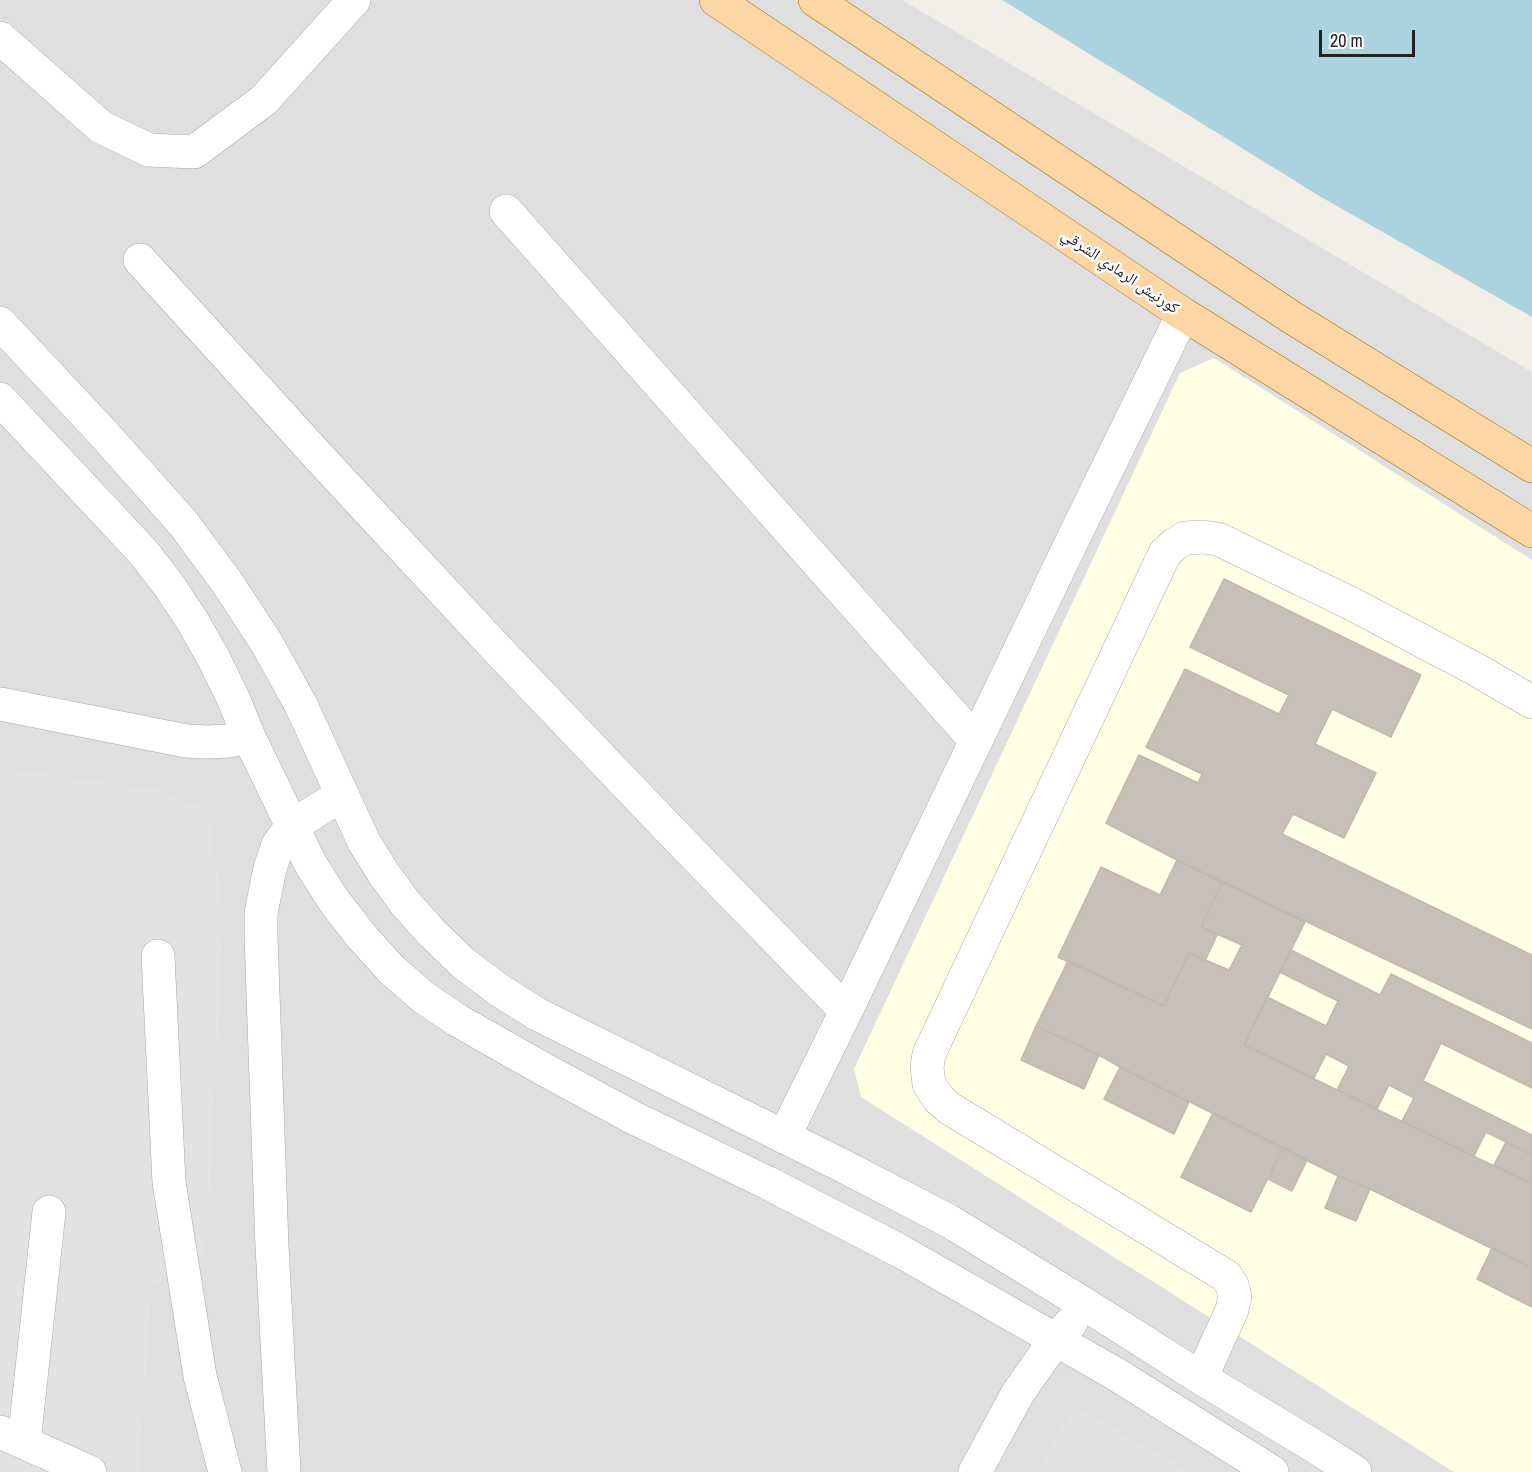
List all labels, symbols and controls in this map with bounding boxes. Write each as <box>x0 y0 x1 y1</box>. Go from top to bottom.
scale bar <box>1322 18 1418 56</box>
text: 20 m <box>1330 28 1363 53</box>
street label: كورنيش الرمادي الشرقي <box>1058 226 1182 318</box>

